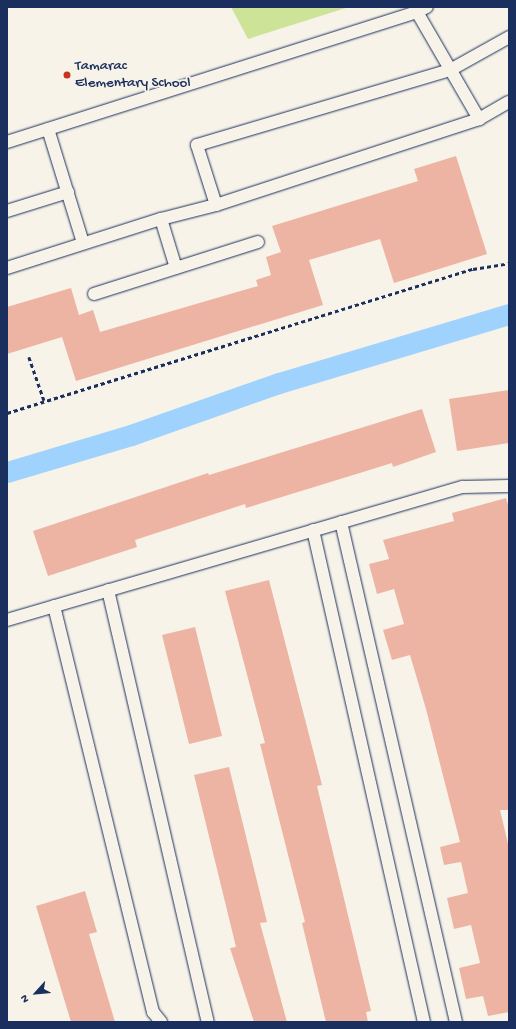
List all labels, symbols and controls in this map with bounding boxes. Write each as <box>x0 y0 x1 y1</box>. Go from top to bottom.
place label: Tamarac Elementary School <box>75 57 191 92</box>
marker: Tamarac Elementary School <box>62 70 72 80</box>
north arrow <box>16 973 56 1013</box>
text: N <box>18 993 32 1004</box>

